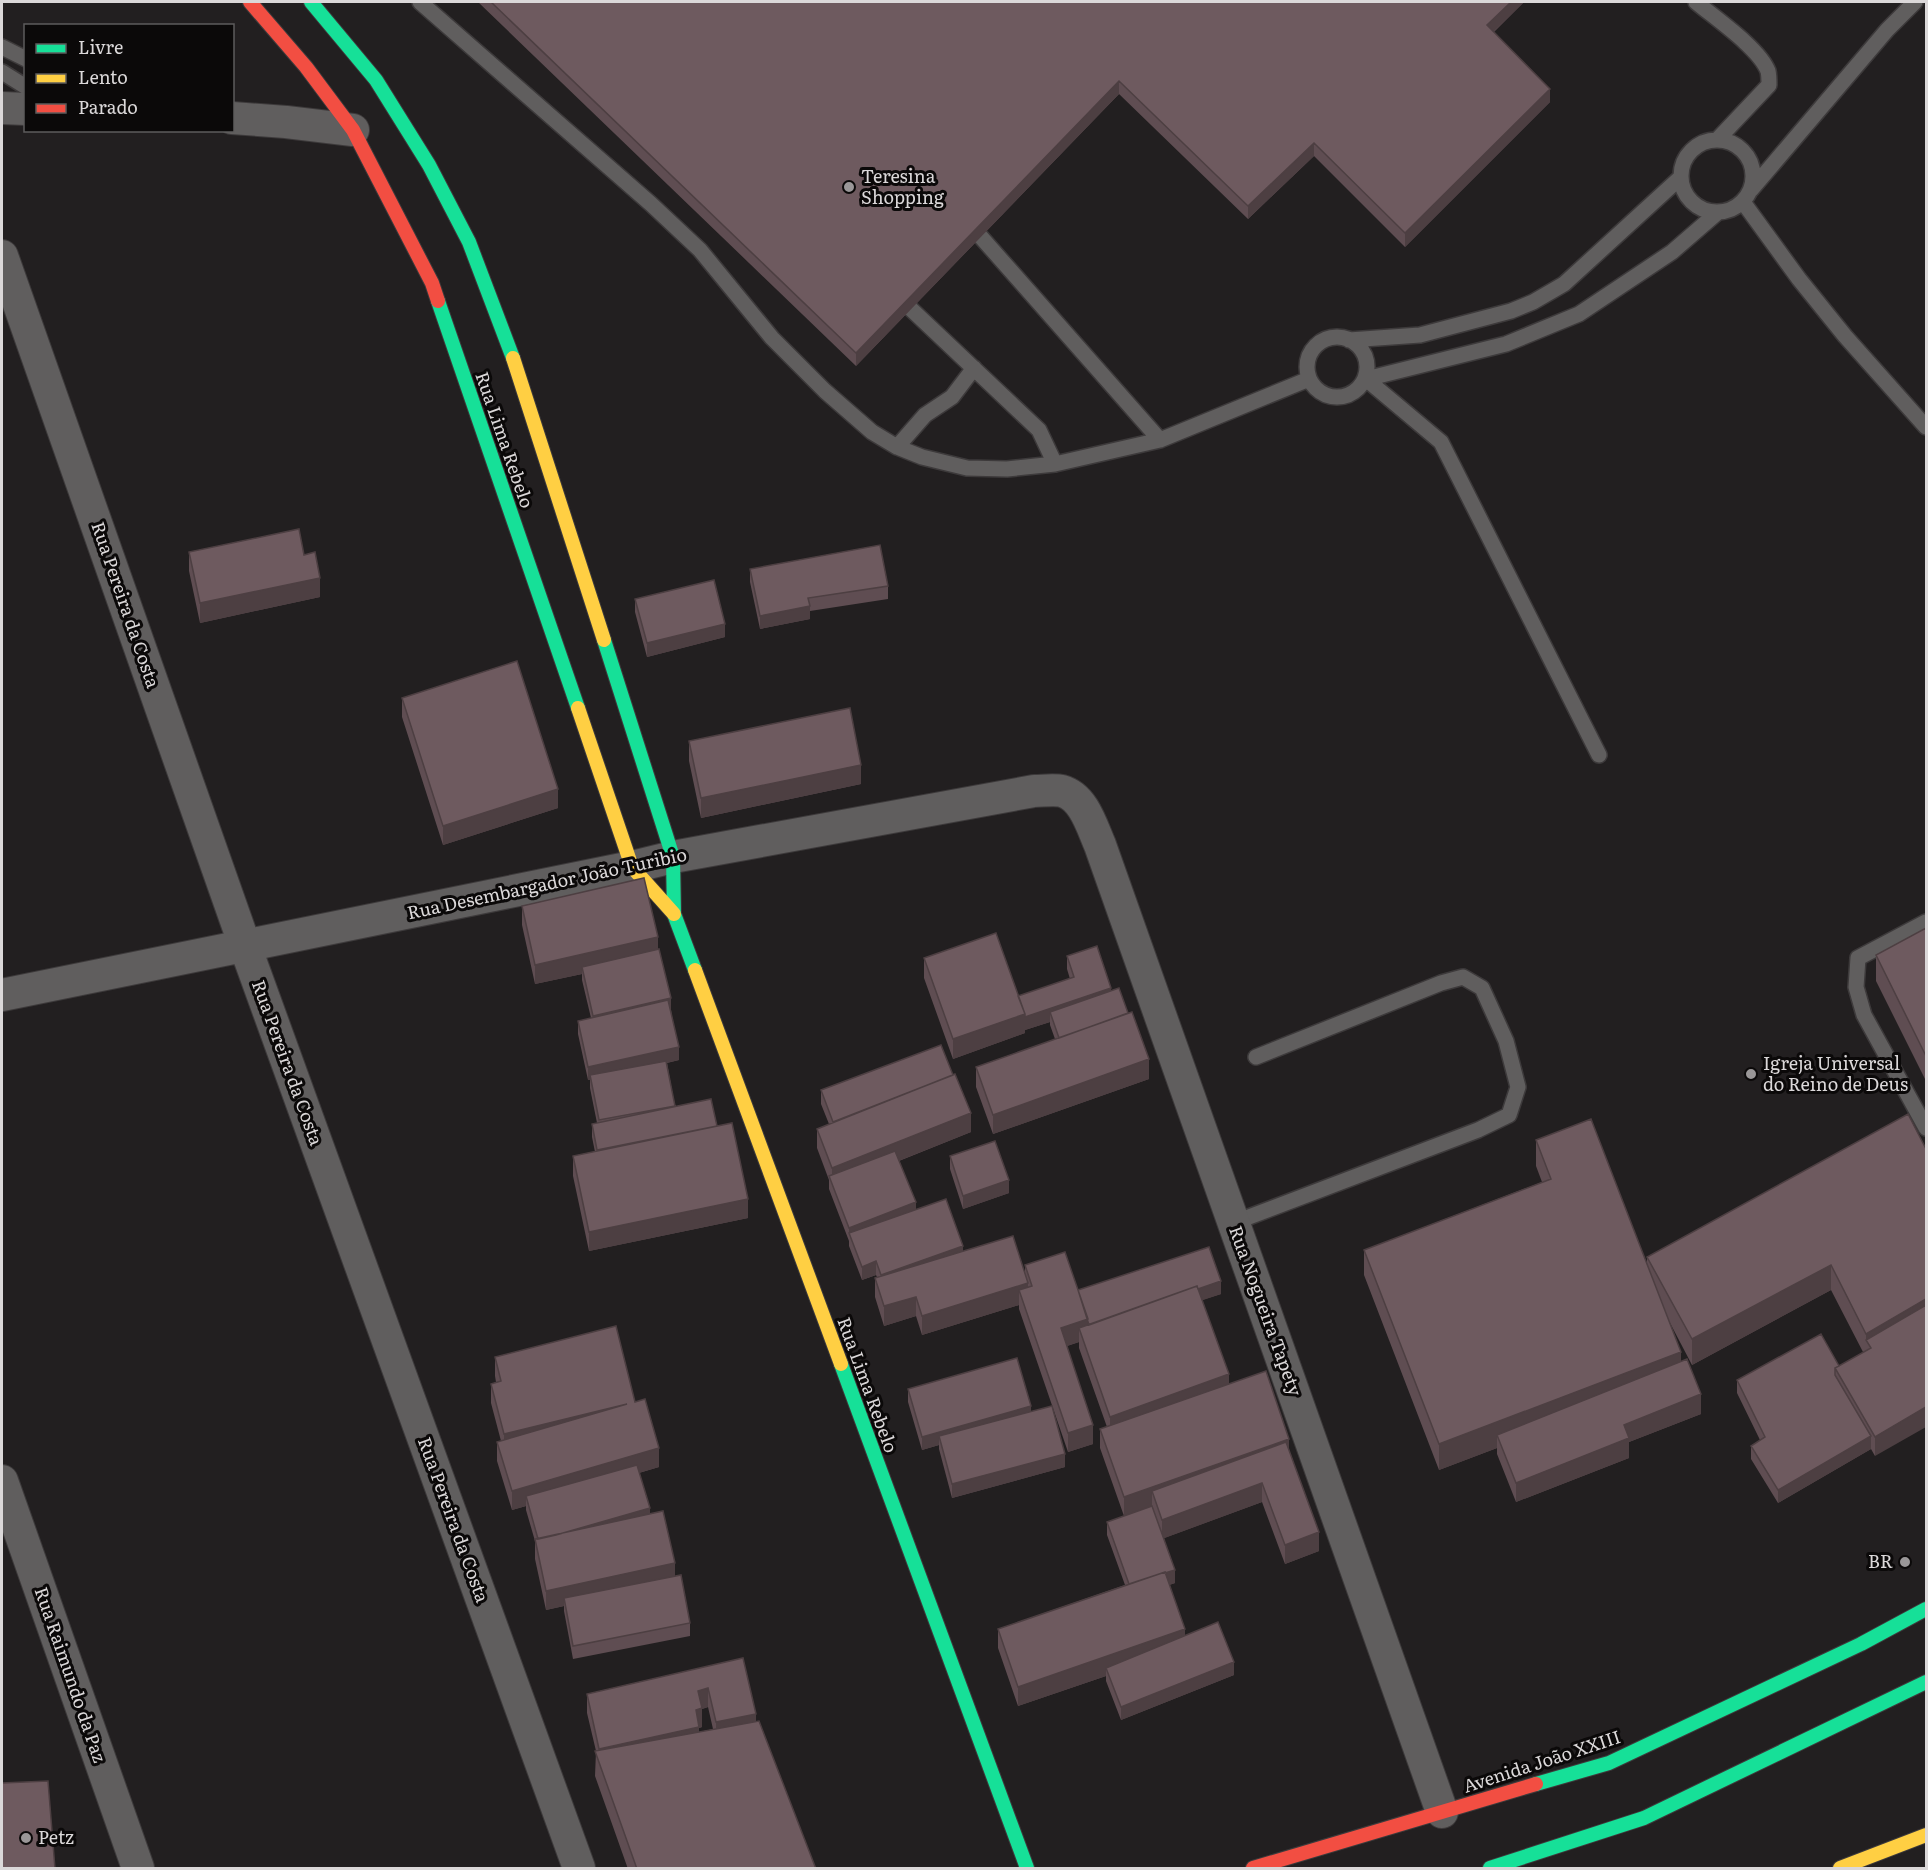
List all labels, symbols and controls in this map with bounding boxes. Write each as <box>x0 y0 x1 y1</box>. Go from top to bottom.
legend <box>24 24 234 132</box>
text: Livre <box>78 33 123 60</box>
text: Lento <box>78 63 128 90</box>
text: Parado <box>78 93 138 120</box>
place label: Teresina Shopping <box>861 162 945 210</box>
marker: Teresina Shopping <box>842 180 856 194</box>
street label: Rua Lima Rebelo <box>469 368 541 511</box>
street label: Rua Pereira da Costa <box>85 518 168 692</box>
street label: Rua Desembargador João Turibio <box>404 840 689 925</box>
street label: Rua Pereira da Costa <box>246 976 331 1149</box>
place label: Igreja Universal do Reino de Deus <box>1763 1049 1908 1097</box>
marker: Igreja Universal do Reino de Deus <box>1744 1067 1758 1081</box>
street label: Rua Nogueira Tapety <box>1223 1222 1310 1400</box>
street label: Rua Lima Rebelo <box>831 1313 906 1456</box>
street label: Rua Pereira da Costa <box>412 1433 497 1606</box>
place label: BR <box>1868 1547 1893 1574</box>
marker: BR <box>1898 1555 1912 1569</box>
street label: Rua Raimundo da Paz <box>29 1583 114 1766</box>
street label: Avenida João XXIII <box>1459 1722 1624 1799</box>
place label: Petz <box>38 1823 74 1850</box>
marker: Petz <box>19 1831 33 1845</box>

